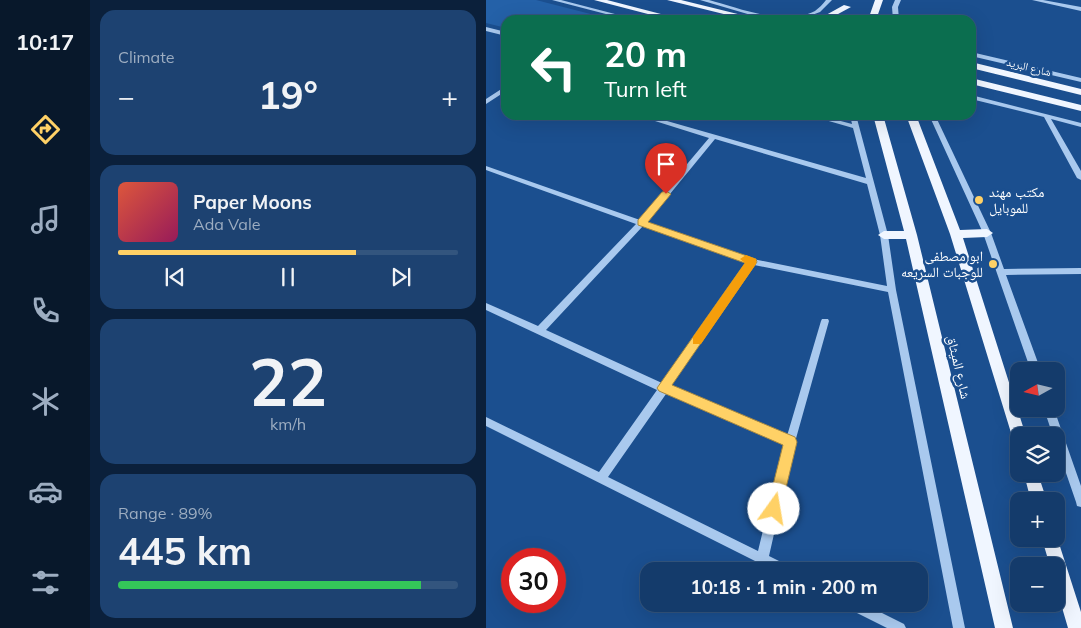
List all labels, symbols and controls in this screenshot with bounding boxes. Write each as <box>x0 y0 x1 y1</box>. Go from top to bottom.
text: 10:17 <box>16 28 74 56</box>
text: 20 m <box>604 32 687 76</box>
icon: left <box>521 35 586 100</box>
text: Climate <box>118 47 174 67</box>
street label: شارع البريد <box>1005 55 1053 79</box>
text: 19° <box>258 71 318 119</box>
text: Turn left <box>604 75 687 103</box>
text: − <box>118 79 135 114</box>
text: + <box>441 79 458 114</box>
icon: directions <box>28 112 63 147</box>
pin <box>645 143 687 194</box>
icon: arrive <box>652 150 680 178</box>
place label: مكتب مهند للموبايل <box>989 183 1044 217</box>
text: Paper Moons <box>193 190 312 214</box>
marker: مكتب مهند للموبايل <box>973 194 985 206</box>
icon: music <box>28 202 63 237</box>
text: Ada Vale <box>193 214 260 234</box>
place label: ابو مصطفى للوجبات السريعه <box>901 247 983 281</box>
marker: ابو مصطفى للوجبات السريعه <box>987 258 999 270</box>
icon: previous <box>161 263 189 291</box>
icon: pause <box>274 263 302 291</box>
icon: next <box>387 263 415 291</box>
icon: phone <box>28 293 63 328</box>
street label: شارع الميثاق <box>942 333 975 401</box>
text: 22 <box>249 341 327 422</box>
north arrow <box>1010 362 1065 418</box>
map controls <box>1010 362 1065 612</box>
icon: climate <box>28 384 63 419</box>
text: km/h <box>270 414 306 434</box>
button: layers <box>1010 427 1065 482</box>
icon: car <box>28 474 63 509</box>
position arrow <box>747 482 799 534</box>
button: + <box>1010 492 1065 547</box>
text: Range · 89% <box>118 503 213 523</box>
text: 445 km <box>118 527 252 575</box>
speed limit sign: 30 <box>501 548 566 613</box>
button: − <box>1010 557 1065 612</box>
icon: filters <box>28 565 63 600</box>
text: 10:18 · 1 min · 200 m <box>690 575 878 599</box>

